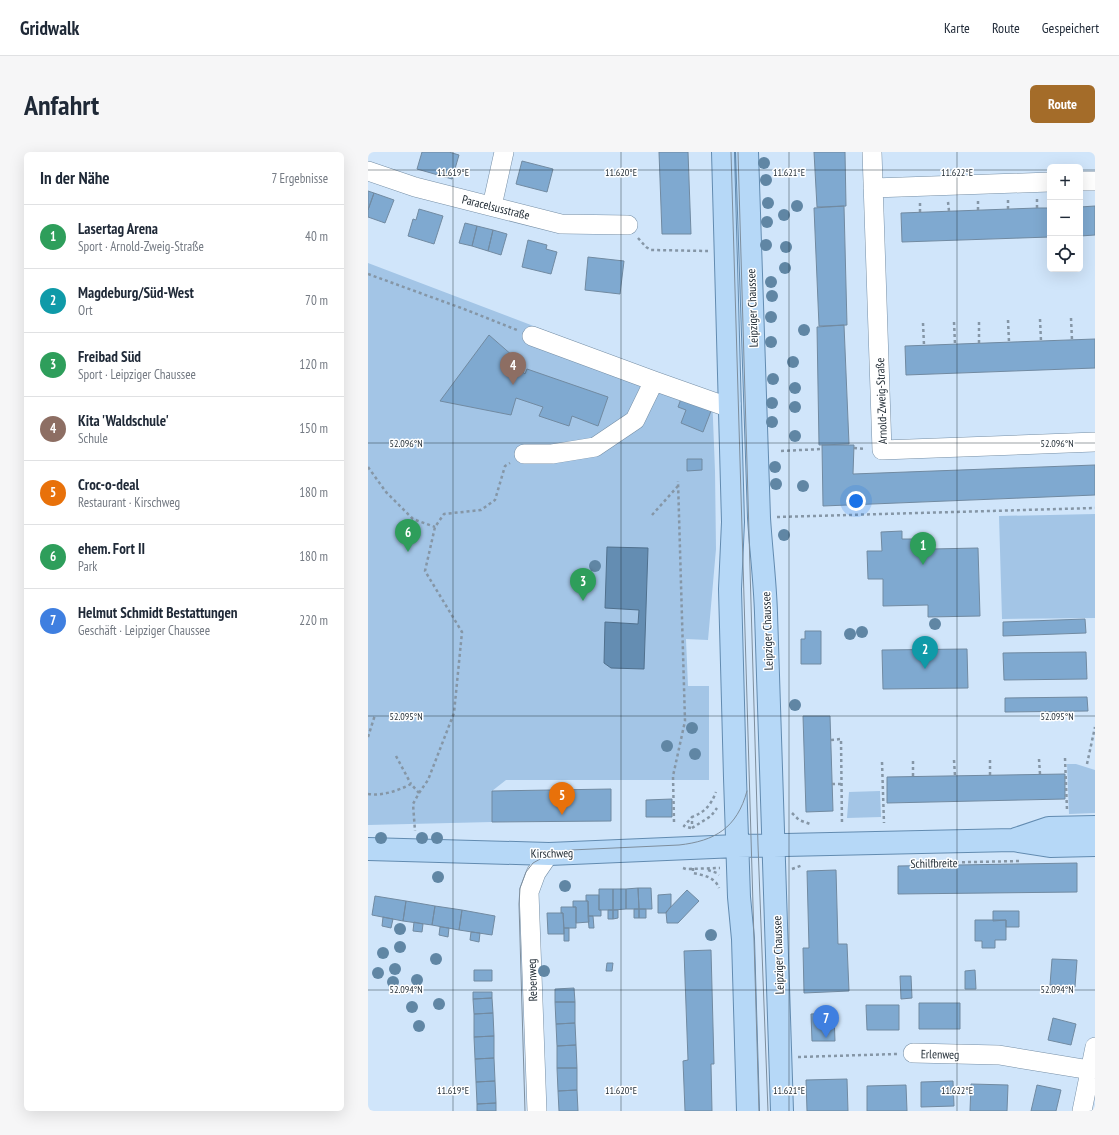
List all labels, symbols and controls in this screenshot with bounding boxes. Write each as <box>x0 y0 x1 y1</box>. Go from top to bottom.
text: Gridwalk <box>20 16 79 40</box>
text: Karte <box>944 19 970 37</box>
text: Route <box>992 19 1020 37</box>
text: Gespeichert <box>1042 19 1099 37</box>
button: Route <box>1030 85 1095 123</box>
text: Anfahrt <box>24 86 99 123</box>
map controls <box>1047 164 1083 272</box>
button: + <box>1047 164 1083 200</box>
text: 11.619°E <box>437 166 469 179</box>
text: 11.620°E <box>605 166 637 179</box>
text: 11.621°E <box>773 166 805 179</box>
text: 11.622°E <box>941 166 973 179</box>
text: In der Nähe <box>40 167 110 189</box>
text: 7 Ergebnisse <box>272 170 328 187</box>
street label: Paracelsusstraße <box>461 191 532 223</box>
button: − <box>1047 200 1083 236</box>
text: Lasertag Arena <box>78 219 158 238</box>
text: 1 <box>50 228 56 245</box>
text: 40 m <box>305 228 328 245</box>
button: locate <box>1047 236 1083 272</box>
text: Sport · Arnold-Zweig-Straße <box>78 238 204 255</box>
street label: Leipziger Chaussee <box>743 268 761 348</box>
text: Magdeburg/Süd-West <box>78 283 194 302</box>
text: 2 <box>50 292 56 309</box>
text: 70 m <box>305 292 328 309</box>
text: Ort <box>78 302 93 319</box>
text: Freibad Süd <box>78 347 141 366</box>
pin: 4 <box>500 352 526 385</box>
text: 3 <box>50 356 56 373</box>
text: 120 m <box>299 356 328 373</box>
street label: Arnold-Zweig-Straße <box>872 357 890 444</box>
text: Sport · Leipziger Chaussee <box>78 366 196 383</box>
text: Kita 'Waldschule' <box>78 411 169 430</box>
text: 4 <box>50 420 56 437</box>
text: 150 m <box>299 420 328 437</box>
text: Schule <box>78 430 108 447</box>
text: 52.096°N <box>389 437 423 450</box>
text: 52.096°N <box>1040 437 1074 450</box>
text: Croc-o-deal <box>78 475 139 494</box>
text: 5 <box>50 484 56 501</box>
text: 180 m <box>299 484 328 501</box>
your location <box>846 491 866 511</box>
text: Restaurant · Kirschweg <box>78 494 180 511</box>
pin: 6 <box>395 519 421 552</box>
pin: 1 <box>910 532 936 565</box>
text: ehem. Fort II <box>78 539 145 558</box>
text: 6 <box>50 548 56 565</box>
text: 180 m <box>299 548 328 565</box>
text: Park <box>78 558 97 575</box>
pin: 3 <box>570 568 596 601</box>
street label: Leipziger Chaussee <box>758 591 776 671</box>
text: Helmut Schmidt Bestattungen <box>78 603 238 622</box>
text: 7 <box>50 612 56 629</box>
text: 220 m <box>299 612 328 629</box>
text: Geschäft · Leipziger Chaussee <box>78 622 210 639</box>
pin: 2 <box>912 636 938 669</box>
text: 52.095°N <box>389 710 423 723</box>
text: 52.095°N <box>1040 710 1074 723</box>
pin: 5 <box>549 782 575 815</box>
street label: Kirschweg <box>531 845 573 861</box>
street label: Schilfbreite <box>910 855 958 871</box>
street label: Leipziger Chaussee <box>769 915 787 995</box>
street label: Rebenweg <box>524 958 540 1002</box>
text: 52.094°N <box>389 983 423 996</box>
text: 52.094°N <box>1040 983 1074 996</box>
pin: 7 <box>813 1005 839 1038</box>
street label: Erlenweg <box>921 1046 959 1062</box>
text: 11.619°E <box>437 1084 469 1097</box>
text: 11.620°E <box>605 1084 637 1097</box>
text: 11.621°E <box>773 1084 805 1097</box>
text: 11.622°E <box>941 1084 973 1097</box>

